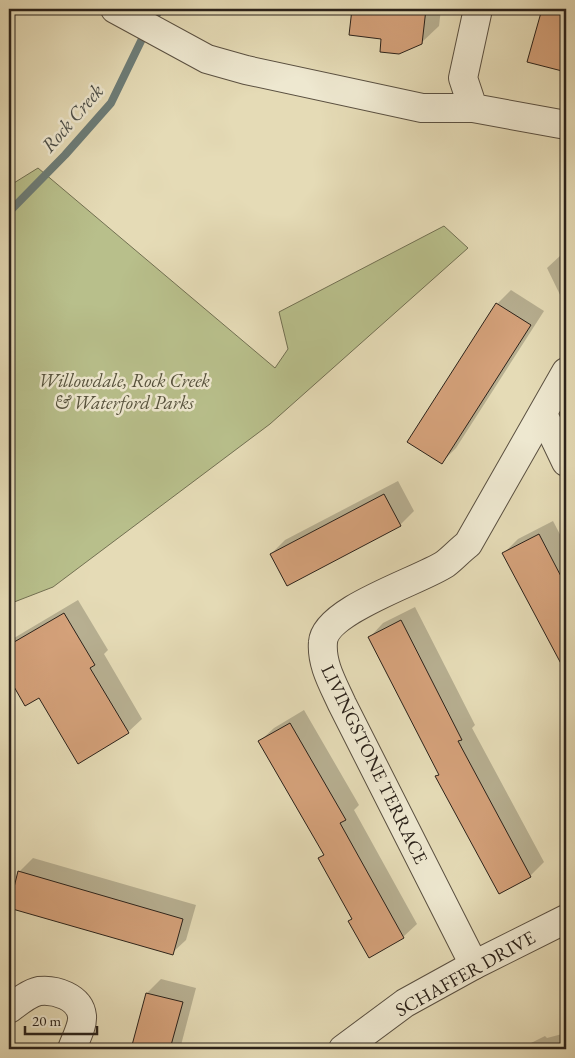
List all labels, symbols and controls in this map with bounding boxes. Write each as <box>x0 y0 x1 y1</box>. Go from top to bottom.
water label: Rock Creek <box>35 78 109 158</box>
park label: Willowdale, Rock Creek & Waterford Parks <box>38 368 210 415</box>
street label: LIVINGSTONE TERRACE <box>315 660 434 868</box>
street label: SCHAFFER DRIVE <box>391 925 540 1022</box>
scale bar <box>25 1003 98 1035</box>
text: 20 m <box>32 1011 61 1030</box>

